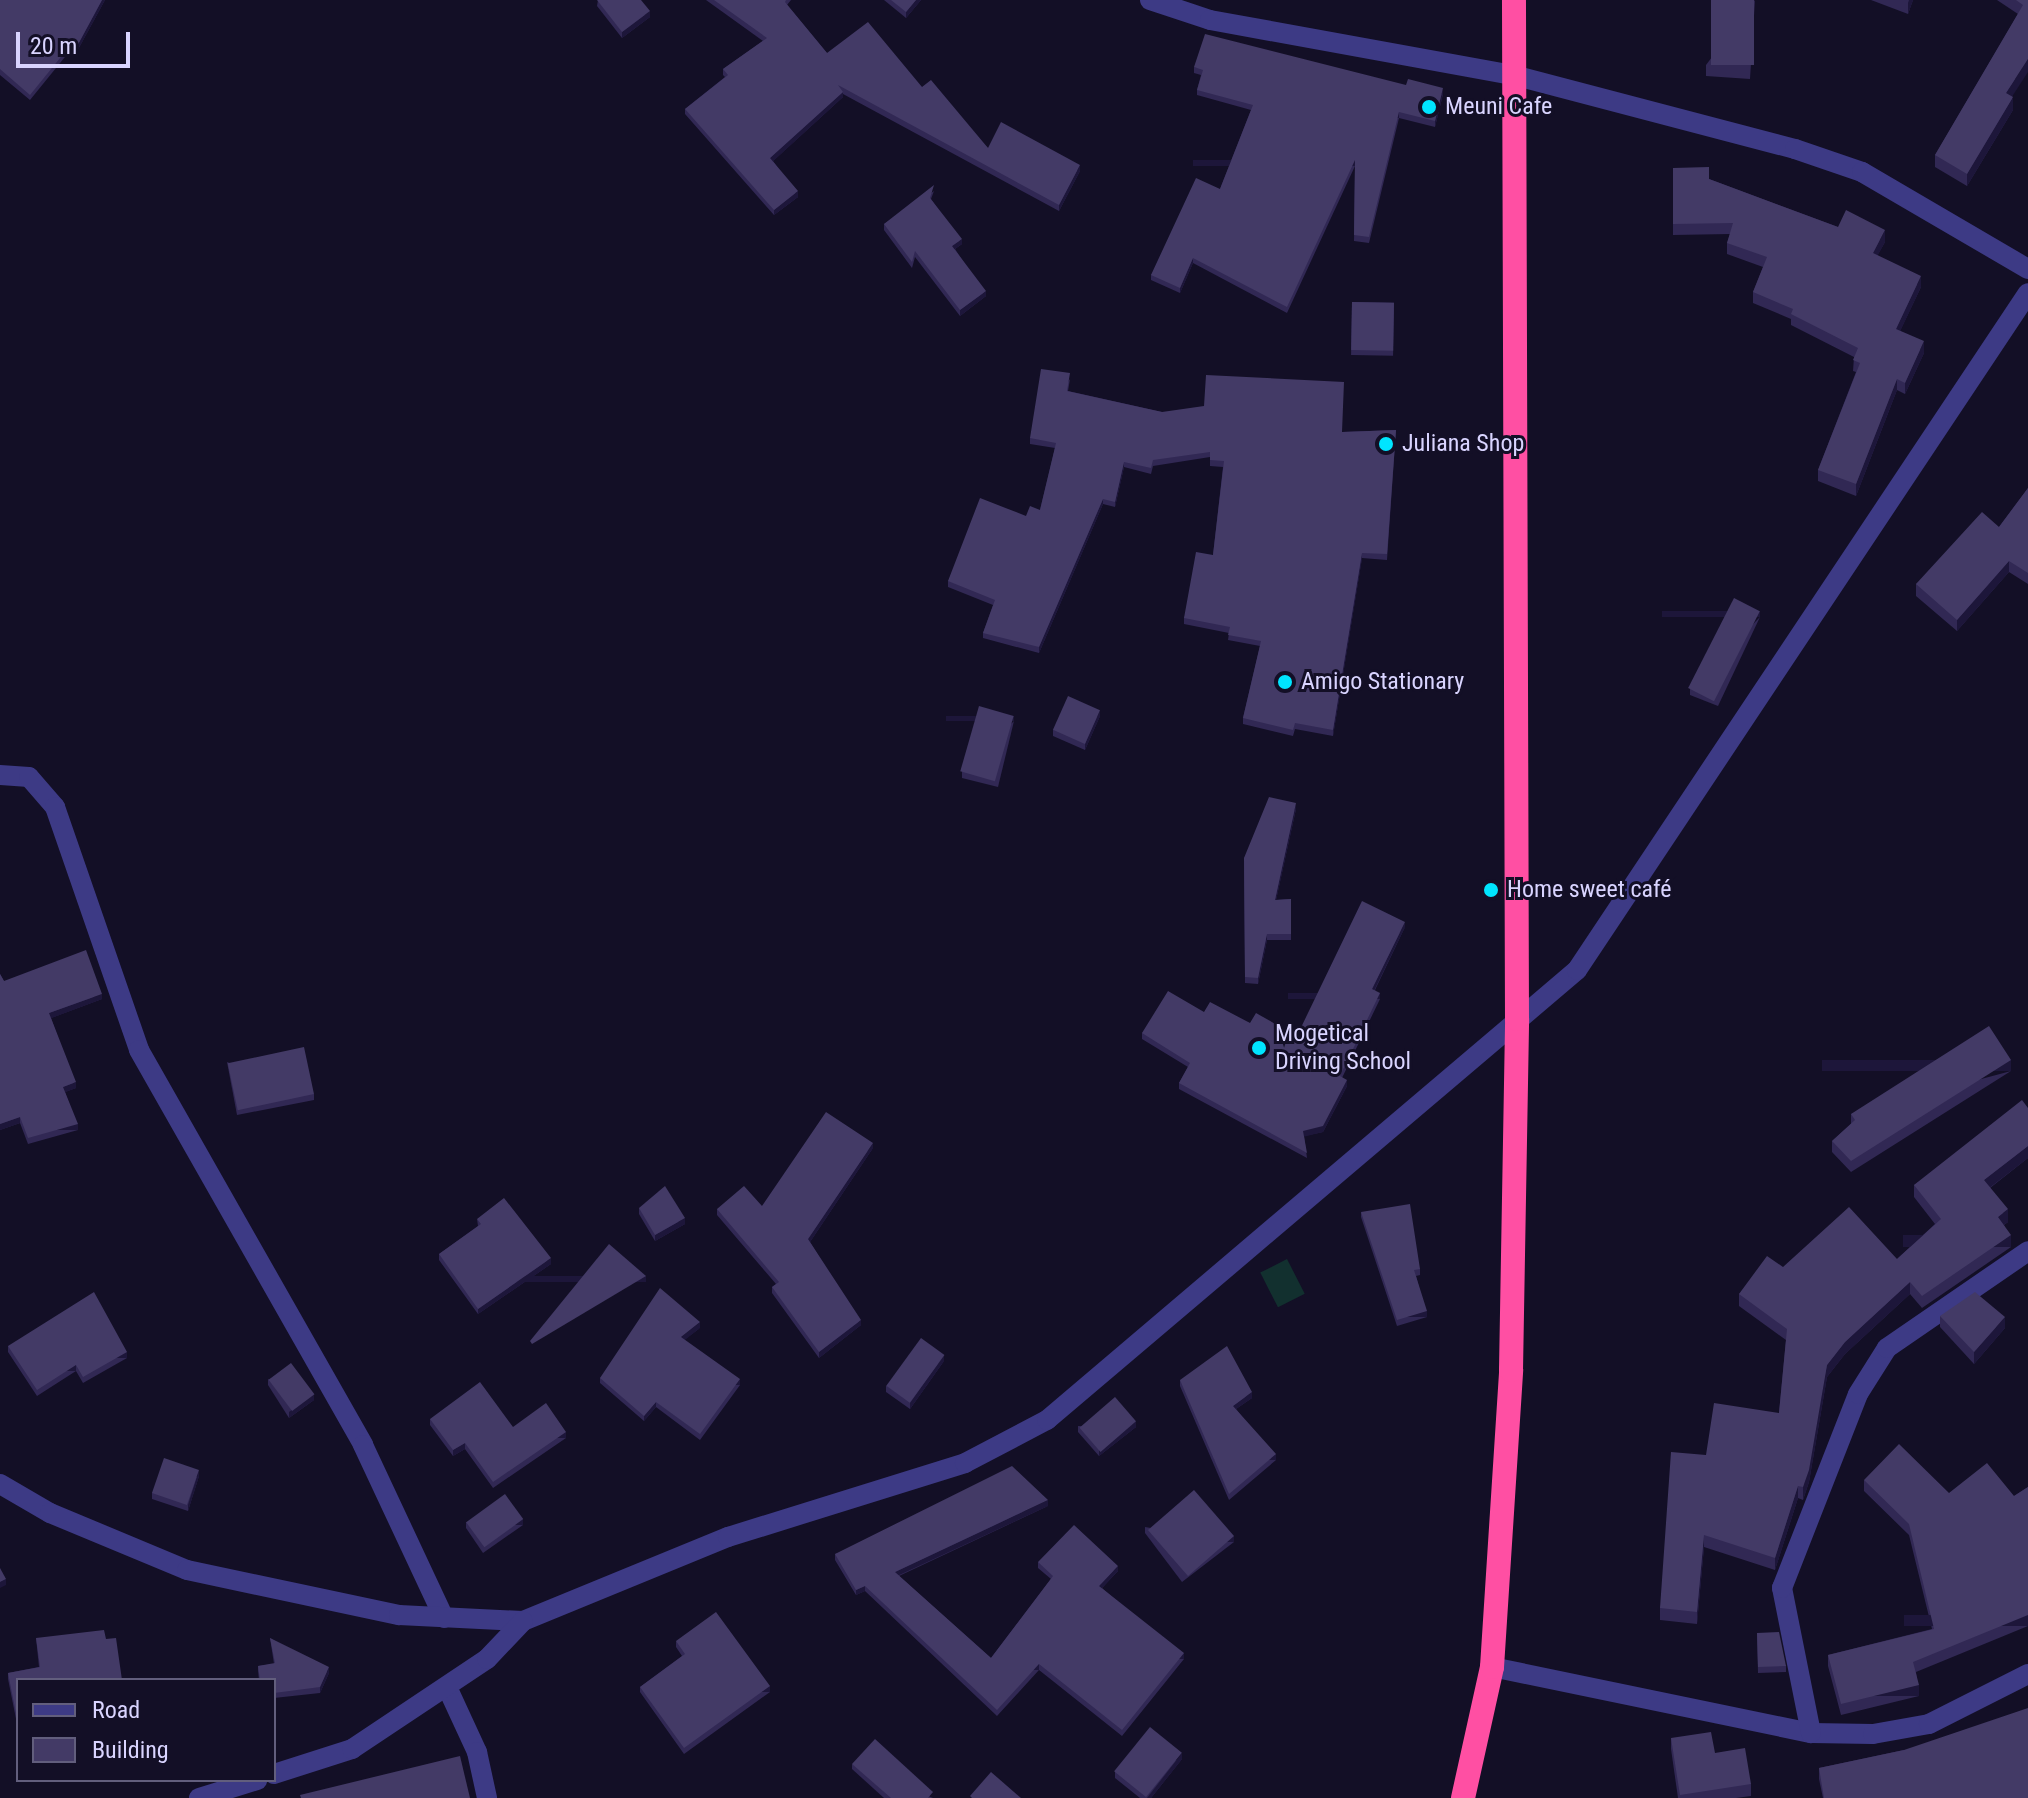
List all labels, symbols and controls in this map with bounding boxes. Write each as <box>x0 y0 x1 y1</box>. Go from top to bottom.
scale bar <box>20 16 134 66</box>
text: 20 m <box>30 32 77 60</box>
place label: Meuni Cafe <box>1445 93 1552 121</box>
marker: Meuni Cafe <box>1420 98 1438 116</box>
place label: Juliana Shop <box>1402 430 1524 458</box>
marker: Juliana Shop <box>1377 435 1395 453</box>
place label: Amigo Stationary <box>1301 668 1464 696</box>
marker: Amigo Stationary <box>1276 673 1294 691</box>
place label: Home sweet café <box>1507 876 1672 904</box>
marker: Home sweet café <box>1482 881 1500 899</box>
place label: Mogetical Driving School <box>1275 1020 1411 1076</box>
marker: Mogetical Driving School <box>1250 1039 1268 1057</box>
legend <box>16 1678 276 1782</box>
text: Road <box>92 1696 140 1724</box>
text: Building <box>92 1736 169 1764</box>

